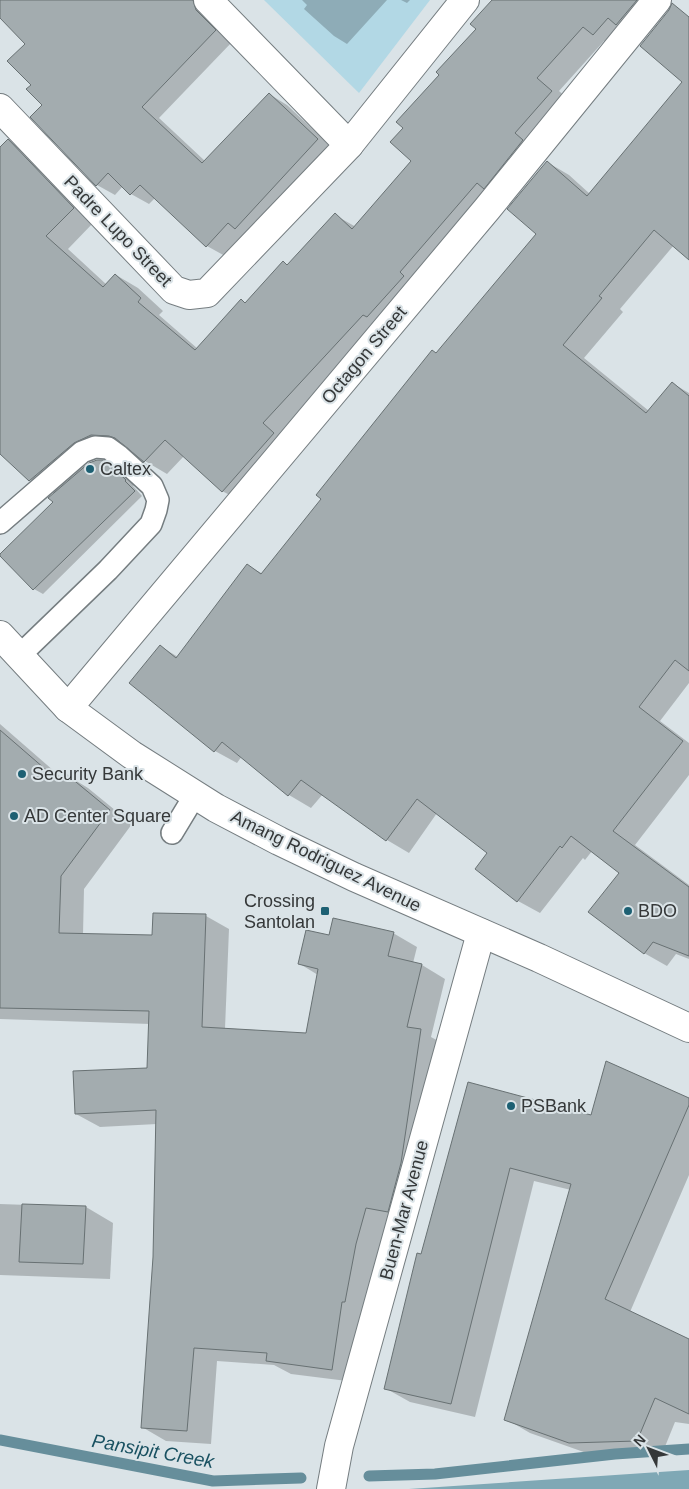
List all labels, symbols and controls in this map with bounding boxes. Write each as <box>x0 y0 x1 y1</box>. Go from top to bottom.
street label: Padre Lupo Street <box>60 172 176 290</box>
street label: Octagon Street <box>317 302 411 408</box>
place label: Caltex <box>100 459 151 479</box>
marker: Caltex <box>84 463 96 475</box>
place label: Security Bank <box>32 764 144 784</box>
marker: Security Bank <box>16 768 28 780</box>
place label: AD Center Square <box>24 806 171 826</box>
street label: Amang Rodriguez Avenue <box>228 806 424 916</box>
marker: AD Center Square <box>8 810 20 822</box>
place label: Crossing Santolan <box>244 891 315 932</box>
place label: BDO <box>638 901 677 921</box>
marker: Crossing Santolan <box>319 905 331 917</box>
marker: BDO <box>622 905 634 917</box>
place label: PSBank <box>521 1096 587 1116</box>
marker: PSBank <box>505 1100 517 1112</box>
street label: Buen-Mar Avenue <box>376 1138 432 1282</box>
north arrow <box>624 1424 674 1474</box>
water label: Pansipit Creek <box>90 1430 217 1472</box>
text: N <box>630 1431 649 1449</box>

